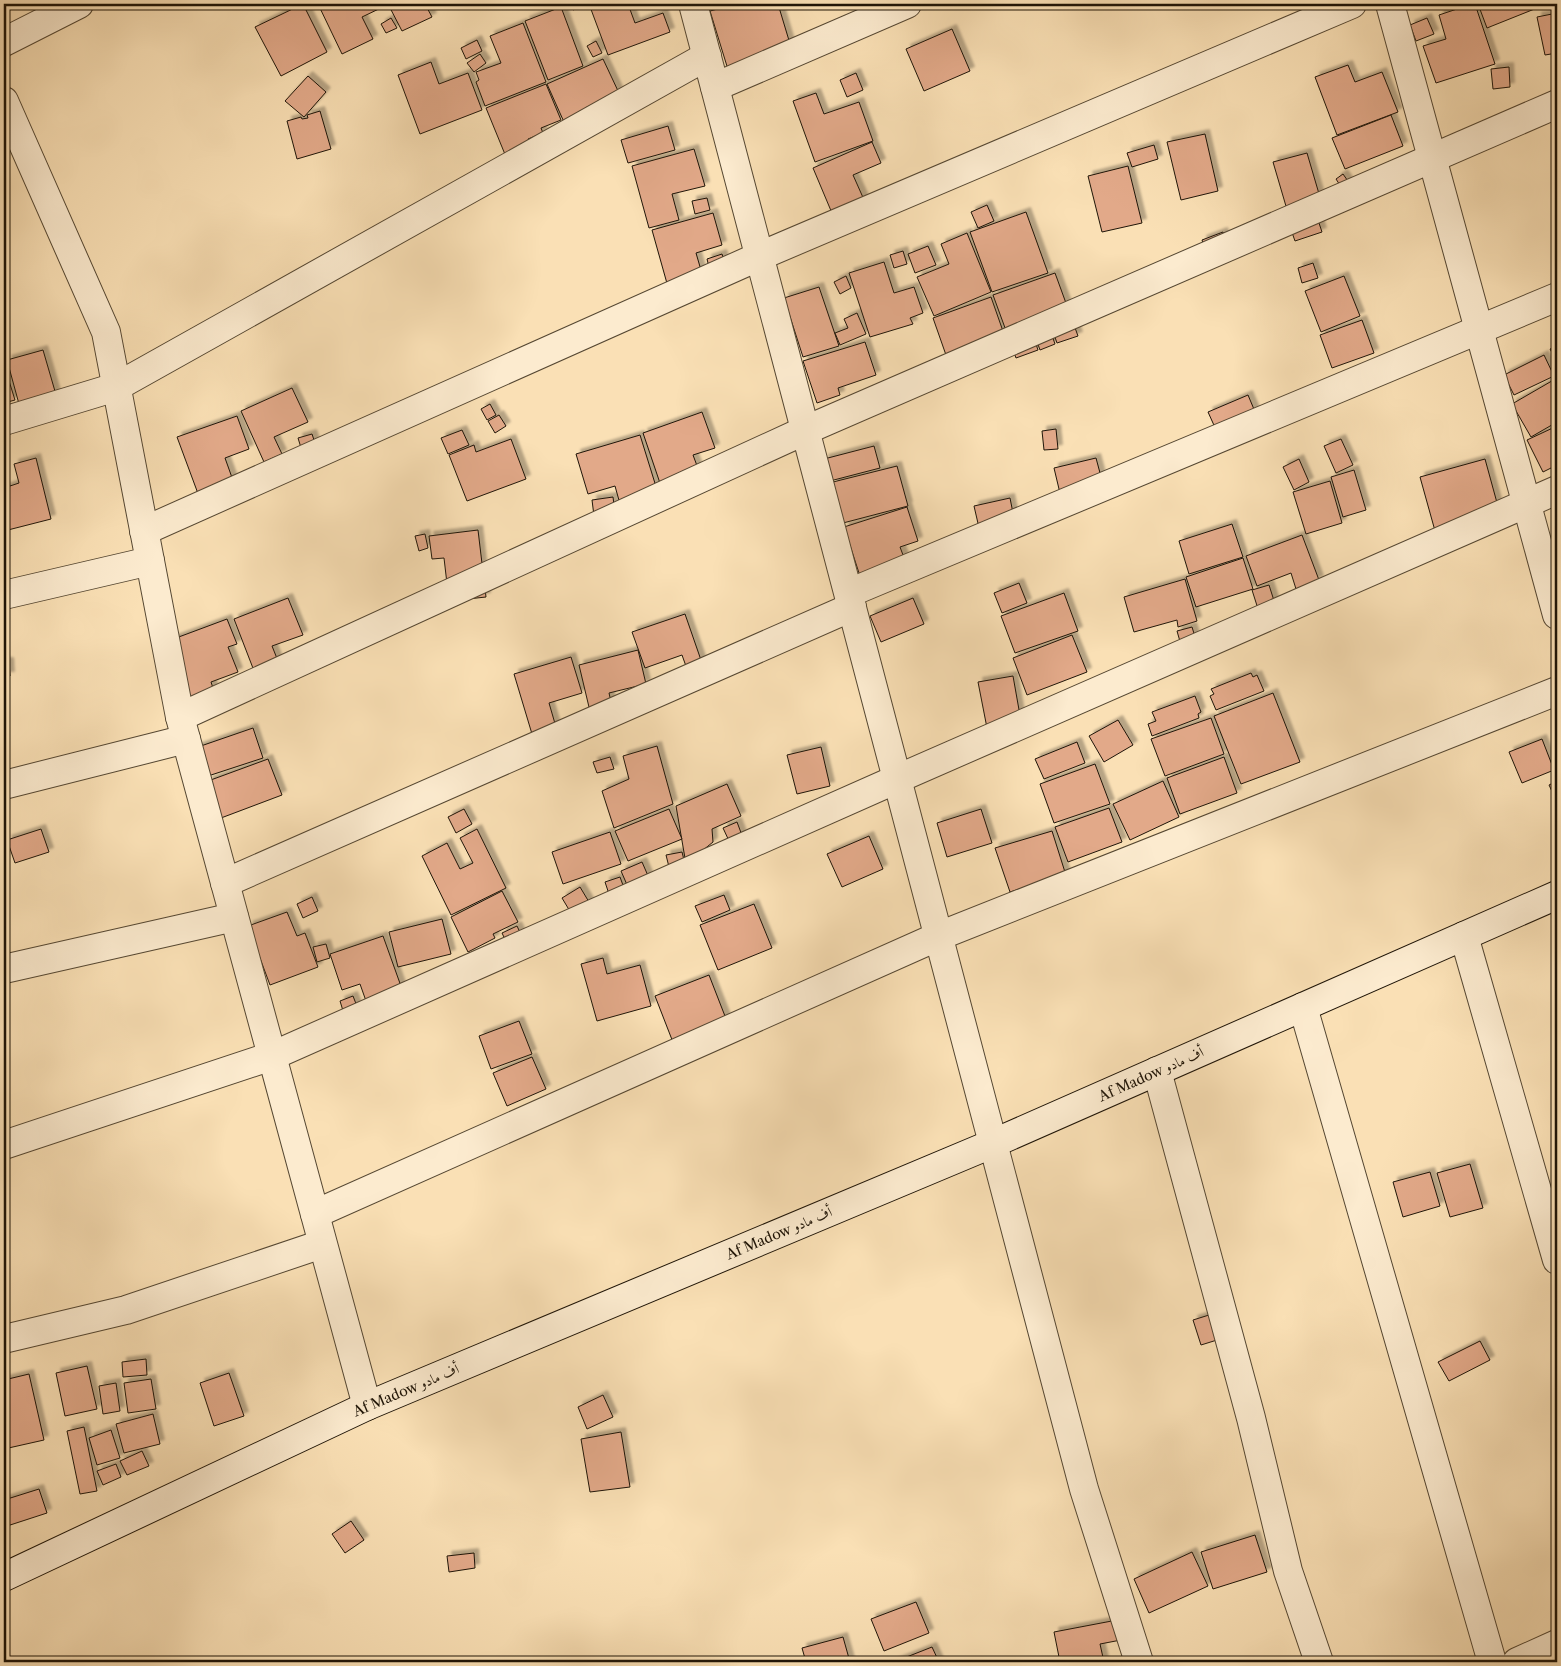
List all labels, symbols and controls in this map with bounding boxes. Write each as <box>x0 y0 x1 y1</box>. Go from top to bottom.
street label: Af Madow أف مادو <box>1094 1042 1207 1106</box>
street label: Af Madow أف مادو <box>722 1201 835 1264</box>
street label: Af Madow أف مادو <box>349 1358 462 1421</box>

